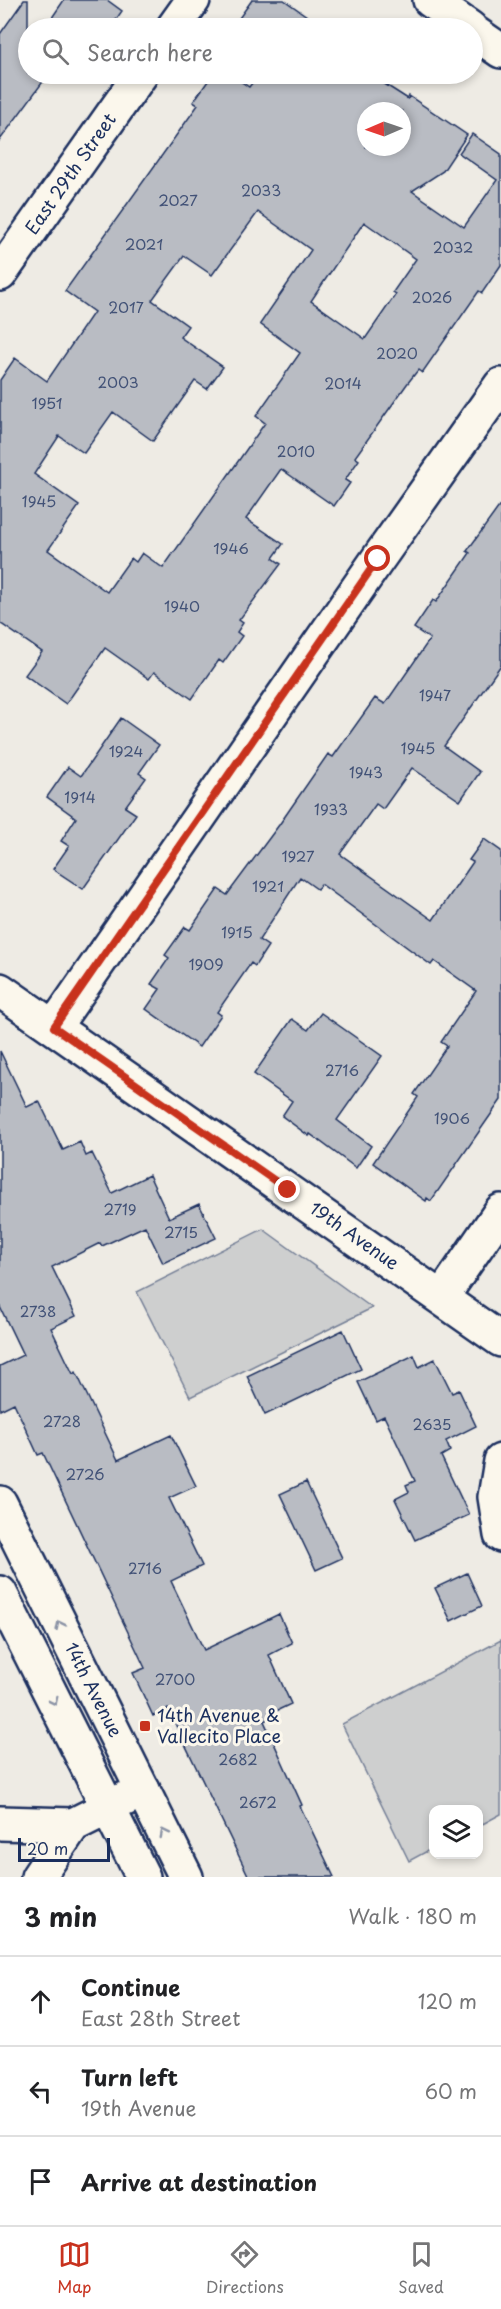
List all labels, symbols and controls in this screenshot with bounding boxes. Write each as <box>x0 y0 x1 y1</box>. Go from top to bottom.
search box <box>18 18 483 84</box>
icon: search <box>39 35 72 68</box>
text: Search here <box>87 35 213 68</box>
north arrow <box>357 102 411 156</box>
street label: East 29th Street <box>18 107 122 239</box>
house number: 2033 <box>241 178 281 201</box>
house number: 2027 <box>158 188 198 211</box>
house number: 2021 <box>125 232 163 255</box>
house number: 2032 <box>433 235 473 258</box>
house number: 2026 <box>412 285 452 308</box>
house number: 2017 <box>108 295 144 318</box>
house number: 2020 <box>376 341 418 364</box>
house number: 2003 <box>97 370 139 393</box>
house number: 2014 <box>324 371 362 394</box>
house number: 1951 <box>32 391 62 414</box>
house number: 2010 <box>277 439 315 462</box>
house number: 1945 <box>22 489 56 512</box>
house number: 1946 <box>213 536 249 559</box>
route start <box>364 545 390 571</box>
house number: 1940 <box>164 594 200 617</box>
house number: 1947 <box>419 683 451 706</box>
house number: 1945 <box>401 736 435 759</box>
house number: 1924 <box>109 739 143 762</box>
house number: 1943 <box>349 760 383 783</box>
house number: 1914 <box>64 785 96 808</box>
house number: 1933 <box>314 797 348 820</box>
house number: 1927 <box>281 844 315 867</box>
house number: 1921 <box>252 874 284 897</box>
house number: 1915 <box>221 920 253 943</box>
house number: 1909 <box>188 952 224 975</box>
house number: 2716 <box>325 1058 359 1081</box>
house number: 1906 <box>434 1106 470 1129</box>
route end <box>274 1176 300 1202</box>
street label: 19th Avenue <box>305 1194 405 1276</box>
house number: 2719 <box>103 1197 137 1220</box>
house number: 2715 <box>164 1220 198 1243</box>
house number: 2738 <box>20 1299 56 1322</box>
house number: 2728 <box>43 1409 81 1432</box>
house number: 2635 <box>413 1412 451 1435</box>
house number: 2726 <box>65 1462 105 1485</box>
house number: 2716 <box>128 1556 162 1579</box>
one-way arrow <box>56 1620 68 1631</box>
street label: 14th Avenue <box>59 1637 130 1742</box>
house number: 2700 <box>155 1667 195 1690</box>
one-way arrow <box>47 1695 58 1706</box>
place label: 14th Avenue & Vallecito Place <box>157 1701 281 1749</box>
marker: 14th Avenue & Vallecito Place <box>138 1719 152 1733</box>
house number: 2682 <box>218 1747 258 1770</box>
house number: 2672 <box>239 1790 277 1813</box>
map controls <box>429 1805 483 1859</box>
button: layers <box>429 1805 483 1859</box>
one-way arrow <box>160 1829 172 1840</box>
scale bar <box>18 1835 110 1862</box>
text: 20 m <box>27 1836 68 1860</box>
text: 3 min <box>24 1897 97 1936</box>
text: Walk · 180 m <box>349 1901 477 1931</box>
text: Continue <box>81 1970 180 2003</box>
icon: ahead <box>24 1985 57 2018</box>
text: 120 m <box>418 1986 477 2016</box>
text: East 28th Street <box>81 2003 240 2033</box>
text: Turn left <box>81 2060 178 2093</box>
icon: left <box>24 2075 57 2108</box>
text: 60 m <box>425 2076 477 2106</box>
text: 19th Avenue <box>81 2093 196 2123</box>
icon: arrive <box>24 2165 57 2198</box>
text: Arrive at destination <box>81 2165 317 2198</box>
tab: Map <box>57 2238 91 2298</box>
tab: Directions <box>206 2238 284 2298</box>
tab: Saved <box>398 2238 444 2298</box>

